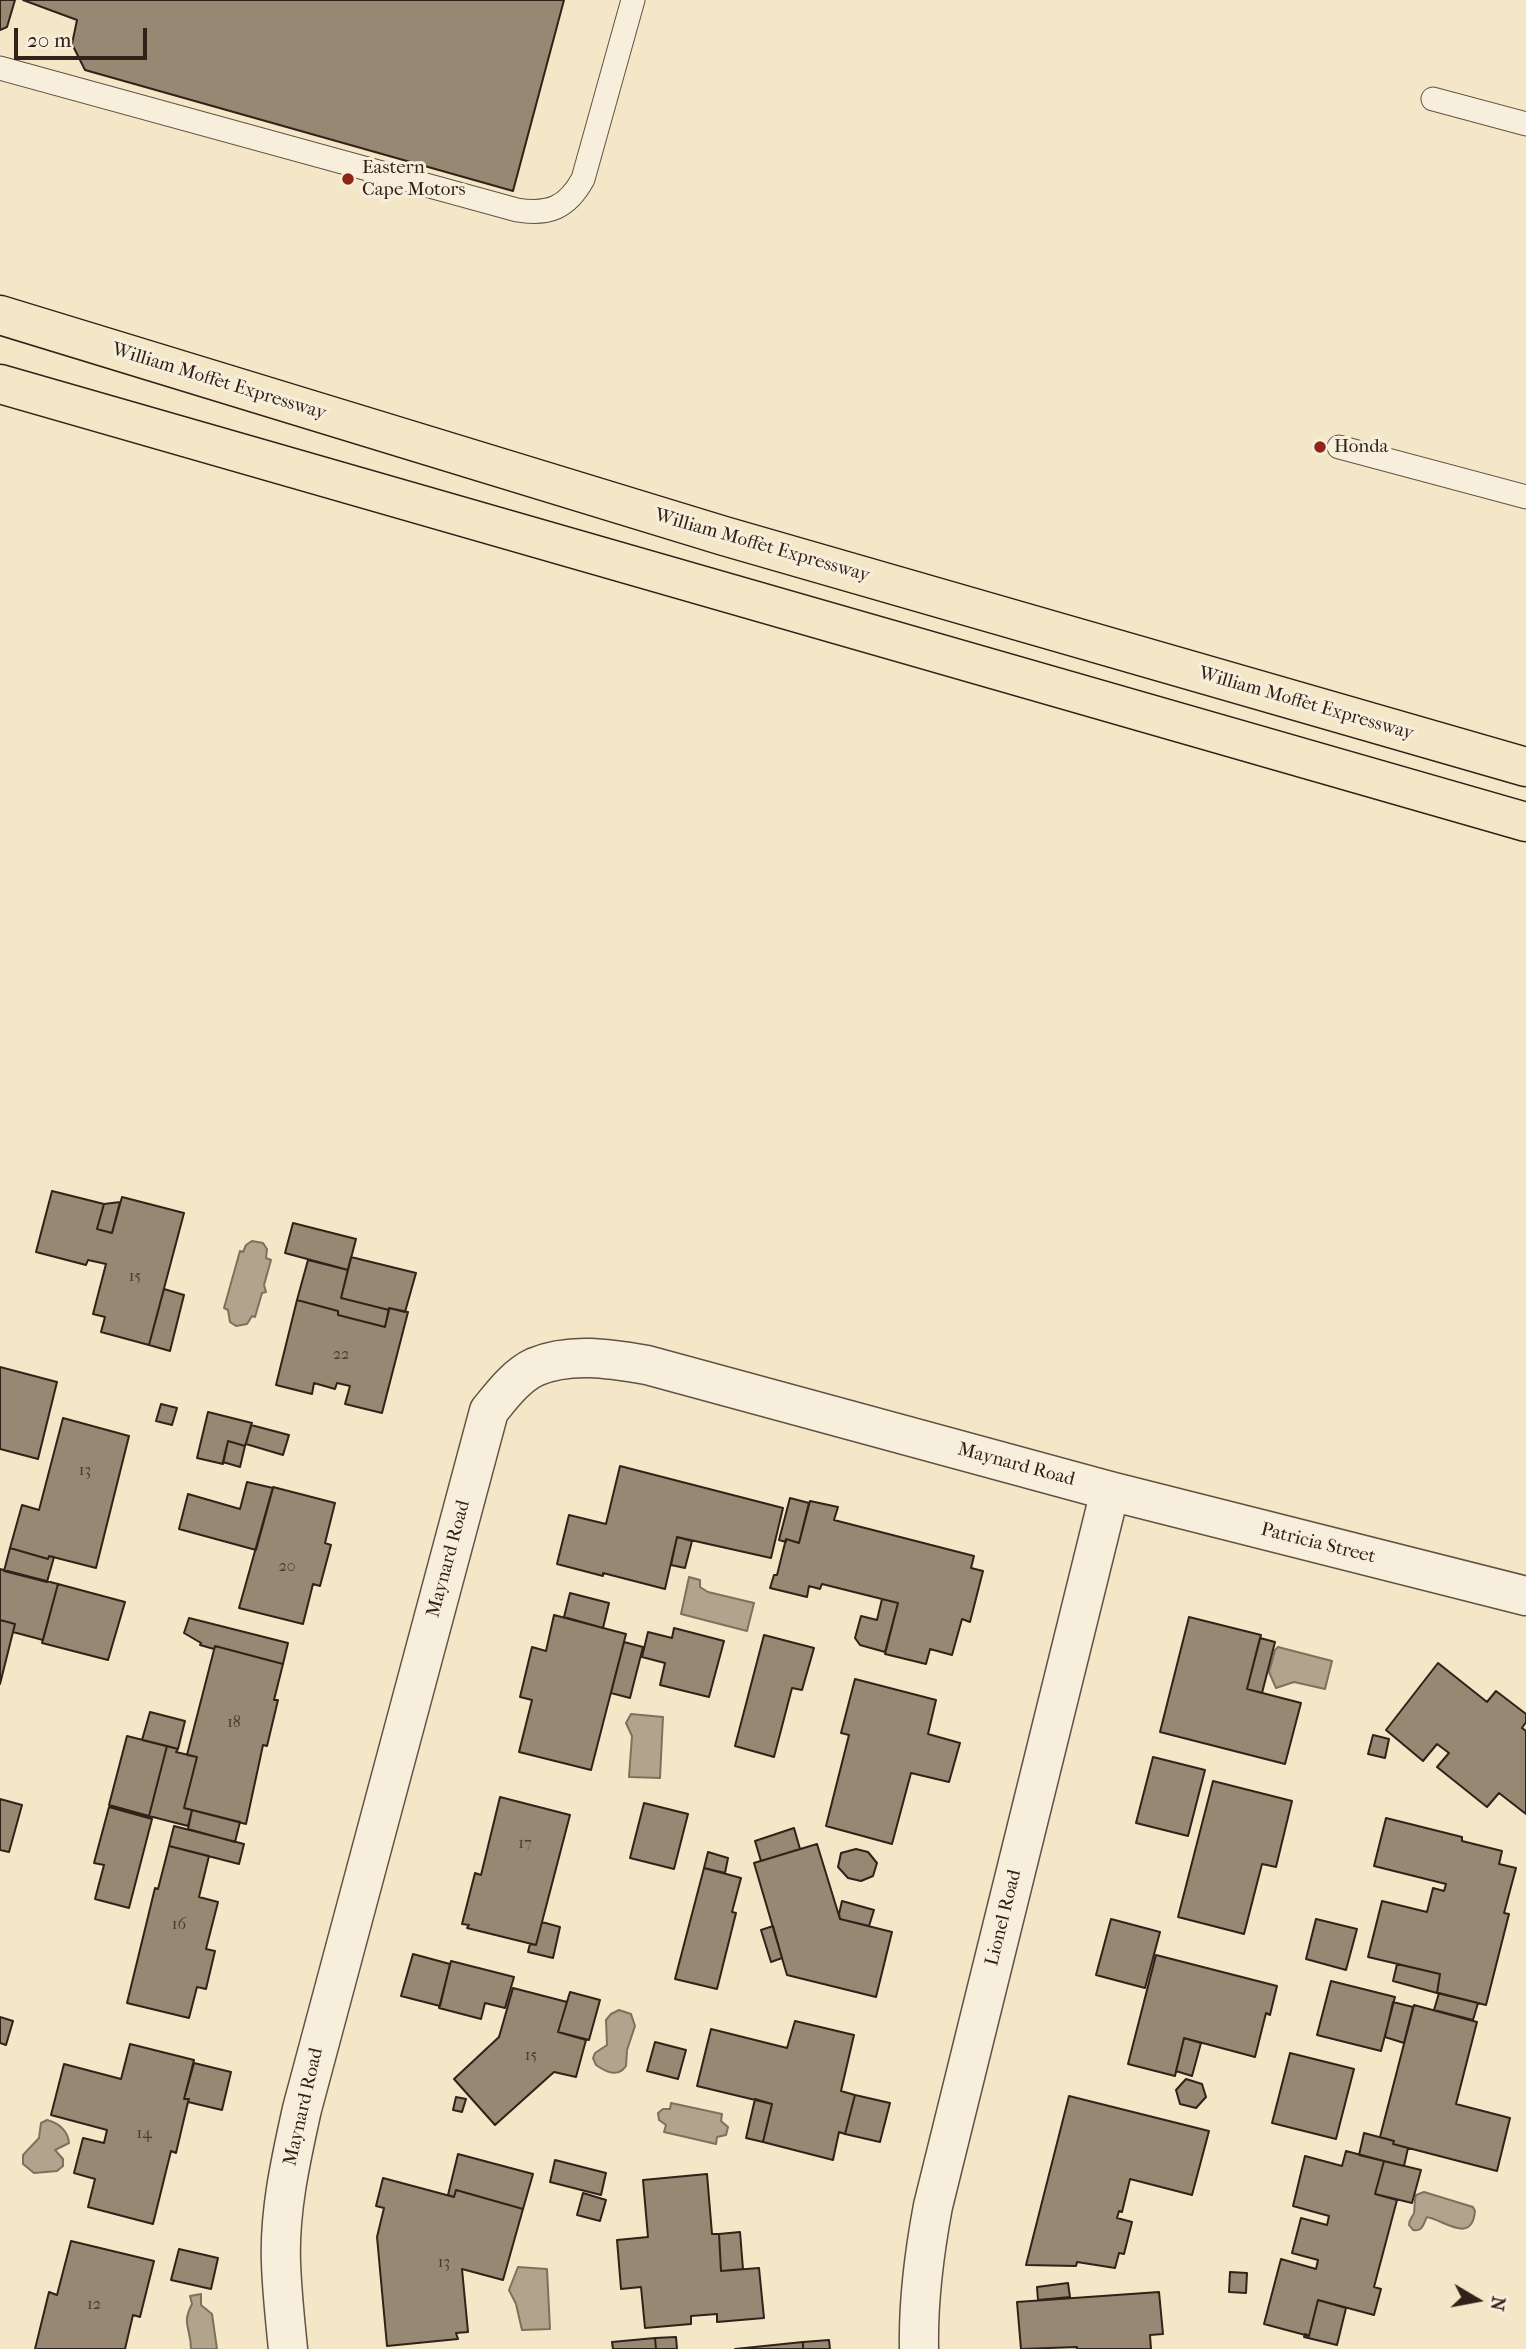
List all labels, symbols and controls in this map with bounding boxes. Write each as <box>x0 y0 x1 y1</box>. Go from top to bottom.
scale bar <box>18 14 150 58</box>
text: 20 m <box>27 28 71 52</box>
place label: Eastern Cape Motors <box>362 157 465 201</box>
marker: Eastern Cape Motors <box>340 171 356 187</box>
street label: William Moffet Expressway <box>109 339 329 425</box>
place label: Honda <box>1334 436 1388 458</box>
marker: Honda <box>1312 439 1328 455</box>
street label: William Moffet Expressway <box>652 504 872 588</box>
street label: William Moffet Expressway <box>1196 662 1416 746</box>
house number: 15 <box>129 1267 141 1287</box>
house number: 22 <box>333 1345 349 1365</box>
street label: Maynard Road <box>955 1438 1077 1492</box>
house number: 13 <box>79 1461 91 1481</box>
street label: Maynard Road <box>422 1498 476 1620</box>
street label: Patricia Street <box>1258 1519 1378 1569</box>
house number: 20 <box>278 1557 296 1577</box>
house number: 18 <box>227 1713 241 1733</box>
house number: 17 <box>518 1834 532 1854</box>
street label: Lionel Road <box>981 1868 1027 1968</box>
house number: 16 <box>172 1915 186 1935</box>
street label: Maynard Road <box>279 2046 329 2168</box>
house number: 15 <box>525 2046 537 2066</box>
house number: 14 <box>136 2124 152 2144</box>
house number: 13 <box>438 2253 450 2273</box>
north arrow <box>1442 2265 1512 2335</box>
house number: 12 <box>87 2295 101 2315</box>
text: N <box>1486 2295 1510 2313</box>

